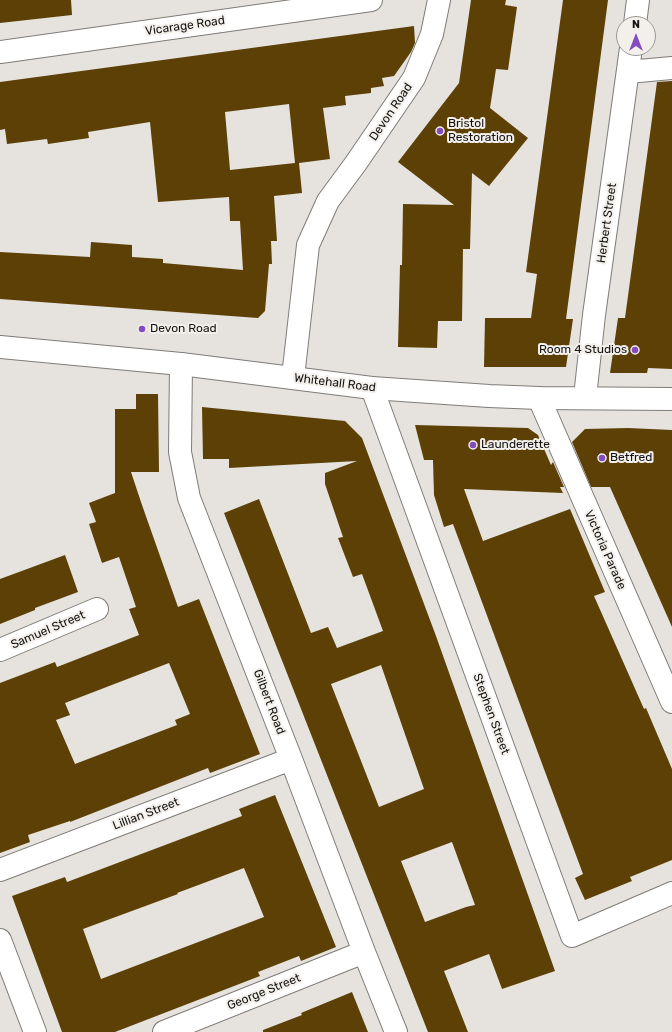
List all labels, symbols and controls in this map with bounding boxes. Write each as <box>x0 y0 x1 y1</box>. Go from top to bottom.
street label: Vicarage Road <box>144 13 226 39</box>
north arrow <box>616 16 656 56</box>
text: N <box>632 18 640 31</box>
street label: Devon Road <box>366 80 416 144</box>
place label: Bristol Restoration <box>448 117 513 145</box>
marker: Bristol Restoration <box>435 126 445 136</box>
street label: Herbert Street <box>594 182 620 264</box>
place label: Devon Road <box>150 322 217 336</box>
marker: Devon Road <box>137 324 147 334</box>
place label: Room 4 Studios <box>539 343 627 357</box>
marker: Room 4 Studios <box>630 345 640 355</box>
street label: Whitehall Road <box>293 371 377 395</box>
place label: Launderette <box>481 438 550 452</box>
marker: Launderette <box>468 440 478 450</box>
place label: Betfred <box>610 451 652 465</box>
marker: Betfred <box>597 453 607 463</box>
street label: Victoria Parade <box>581 508 629 592</box>
street label: Samuel Street <box>9 608 87 652</box>
street label: Gilbert Road <box>250 667 288 737</box>
street label: Stephen Street <box>470 672 512 756</box>
street label: Lillian Street <box>111 795 181 833</box>
street label: George Street <box>225 971 303 1013</box>

